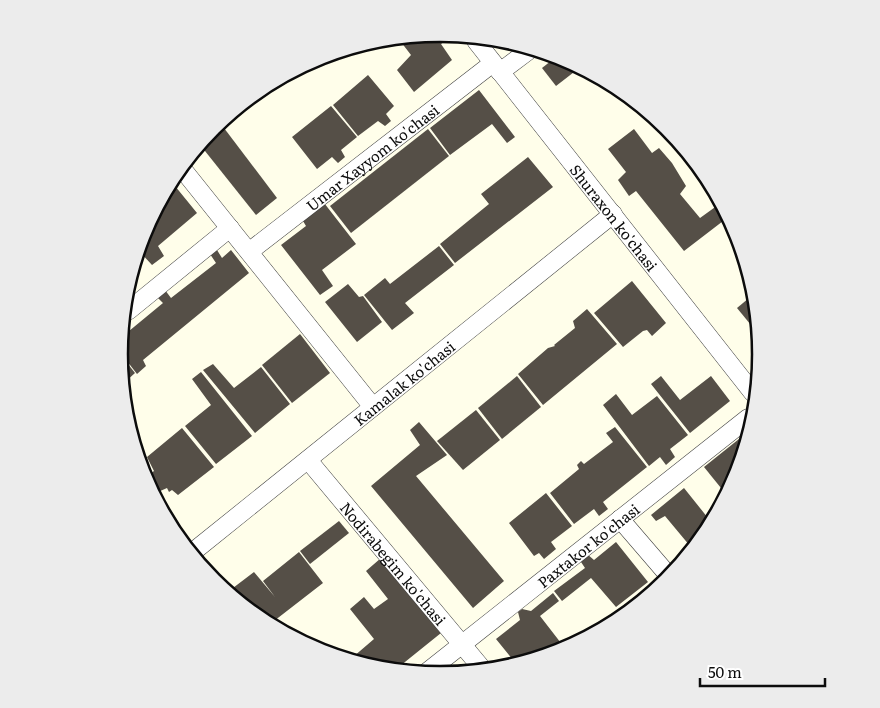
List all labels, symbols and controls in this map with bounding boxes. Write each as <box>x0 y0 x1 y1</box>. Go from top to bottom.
street label: Umar Xayyom ko'chasi <box>300 98 443 216</box>
street label: Shuraxon ko'chasi <box>565 159 664 275</box>
street label: Kamalak ko'chasi <box>348 334 459 430</box>
street label: Nodirabegim ko'chasi <box>335 496 452 630</box>
street label: Paxtakor ko'chasi <box>532 497 644 593</box>
scale bar <box>700 656 825 688</box>
text: 50 m <box>708 660 742 683</box>

